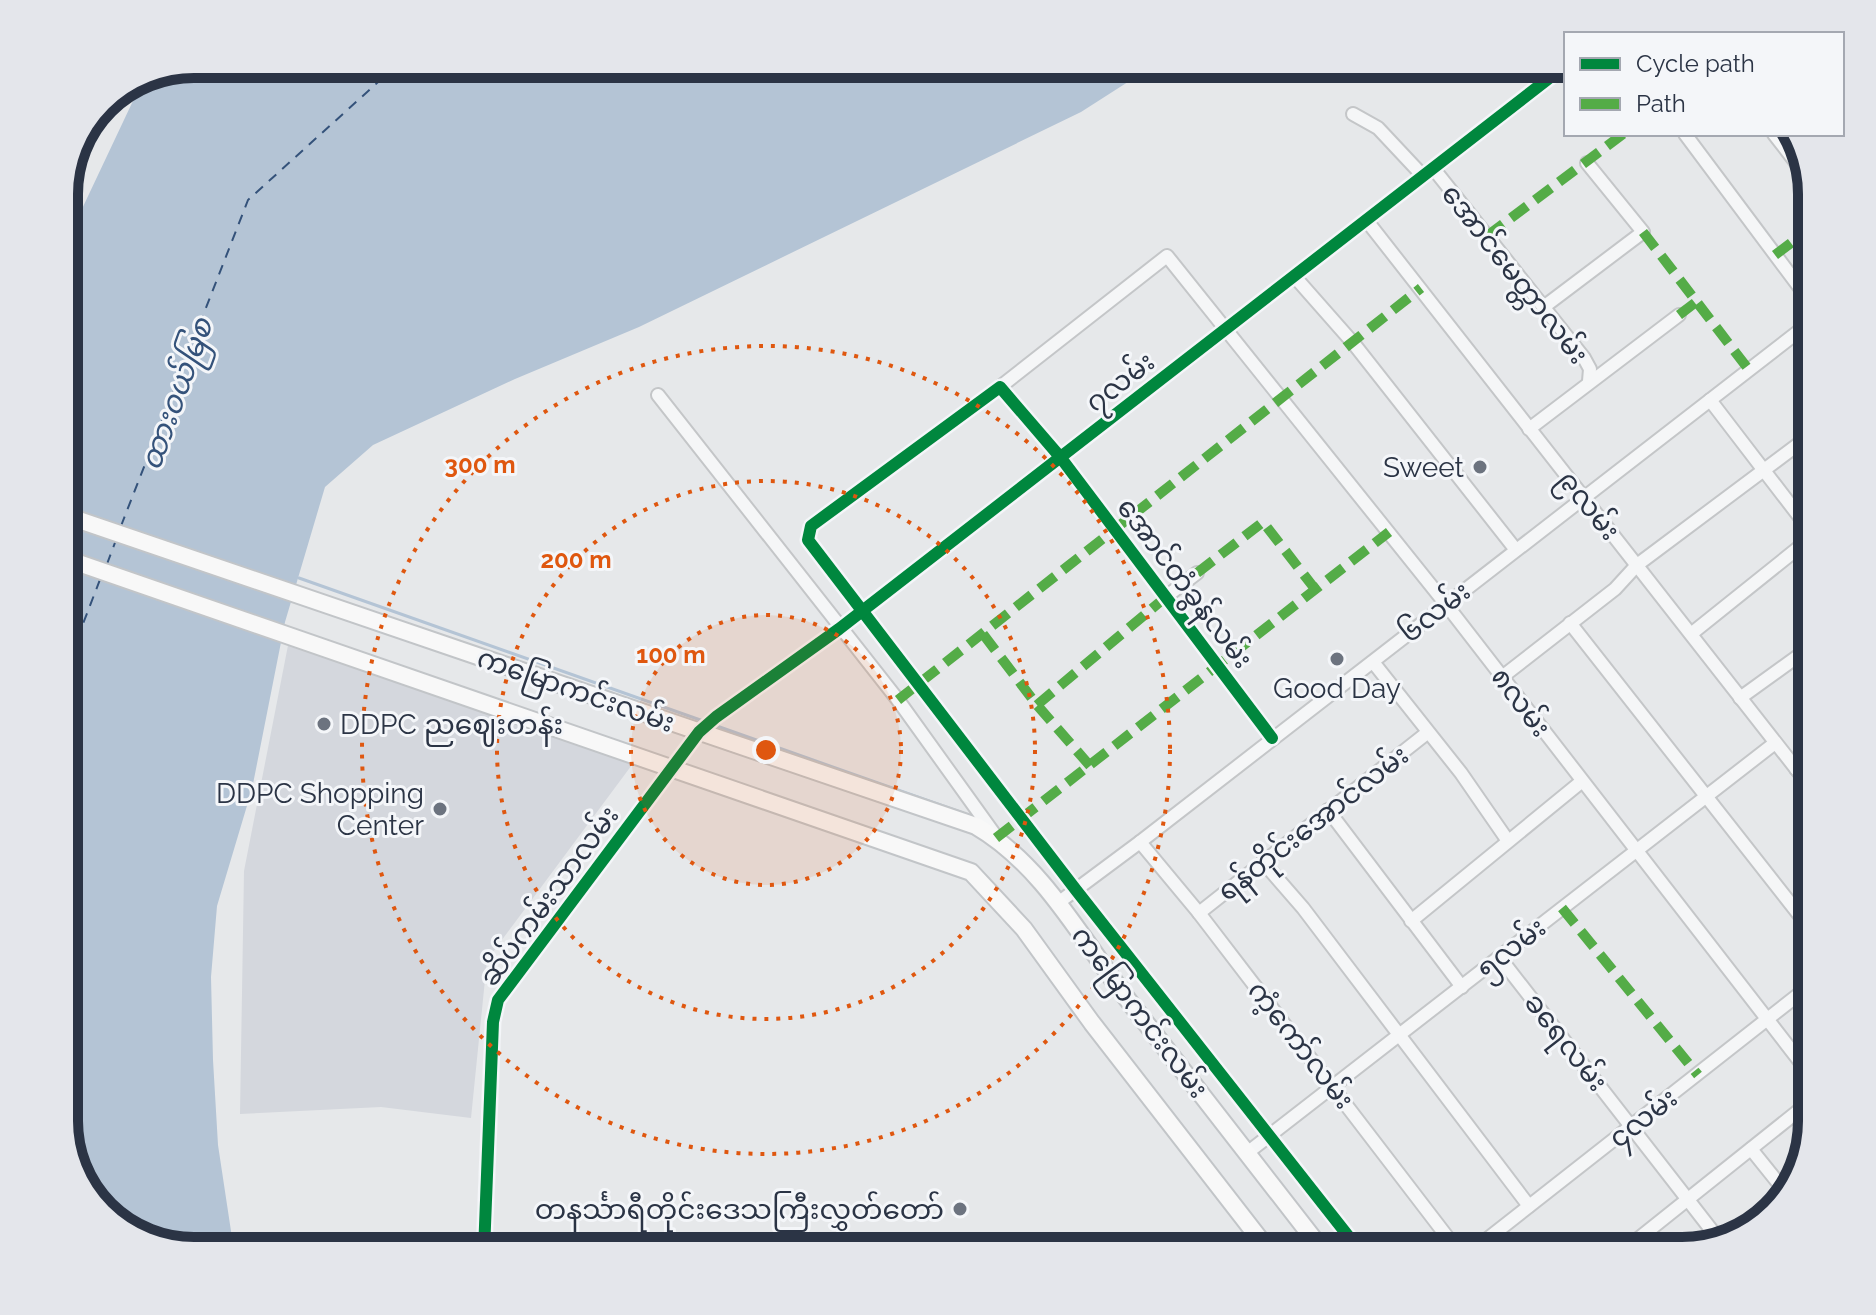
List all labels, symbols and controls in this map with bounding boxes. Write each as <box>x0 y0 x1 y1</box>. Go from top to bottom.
legend <box>1564 32 1844 136</box>
text: Cycle path <box>1636 49 1755 78</box>
text: Path <box>1636 89 1686 118</box>
street label: အောင်မေတ္တာလမ်း <box>1430 176 1597 374</box>
water label: ထားဝယ်မြစ <box>130 311 227 477</box>
street label: ၇လမ်း <box>1078 343 1165 424</box>
text: 300 m <box>445 450 515 479</box>
place label: Sweet <box>1383 451 1465 484</box>
marker: Sweet <box>1471 458 1489 476</box>
street label: ၉လမ်း <box>1546 462 1629 550</box>
street label: အောင်တံခွန်လမ်း <box>1105 490 1261 678</box>
text: 200 m <box>540 545 612 574</box>
street label: ၆လမ်း <box>1392 573 1477 650</box>
street label: ကမြောကင်းလမ်း <box>471 639 680 745</box>
text: 100 m <box>636 640 706 669</box>
marker: Good Day <box>1328 650 1346 668</box>
street label: ၈လမ်း <box>1484 660 1559 743</box>
place label: Good Day <box>1273 672 1401 705</box>
place label: DDPC ညဈေးတန်း <box>340 706 563 747</box>
marker: DDPC ညဈေးတန်း <box>315 715 333 733</box>
centre of rings <box>752 736 780 764</box>
street label: ရန်တိုင်းအောင်လမ်း <box>1210 737 1419 912</box>
place label: DDPC Shopping Center <box>216 777 424 842</box>
street label: ဆိပ်ကမ်းသာလမ်း <box>471 798 626 993</box>
marker: DDPC Shopping Center <box>431 800 449 818</box>
street label: ၅လမ်း <box>1468 909 1556 990</box>
street label: ကမြောကင်းလမ်း <box>1060 918 1217 1108</box>
street label: ကံ့ကော်လမ်း <box>1238 973 1363 1117</box>
street label: ခရေလမ်း <box>1513 985 1616 1101</box>
street label: ၄လမ်း <box>1601 1080 1687 1160</box>
place label: တနင်္သာရီတိုင်းဒေသကြီးလွှတ်တော် <box>535 1191 944 1232</box>
marker: တနင်္သာရီတိုင်းဒေသကြီးလွှတ်တော် <box>951 1200 969 1218</box>

